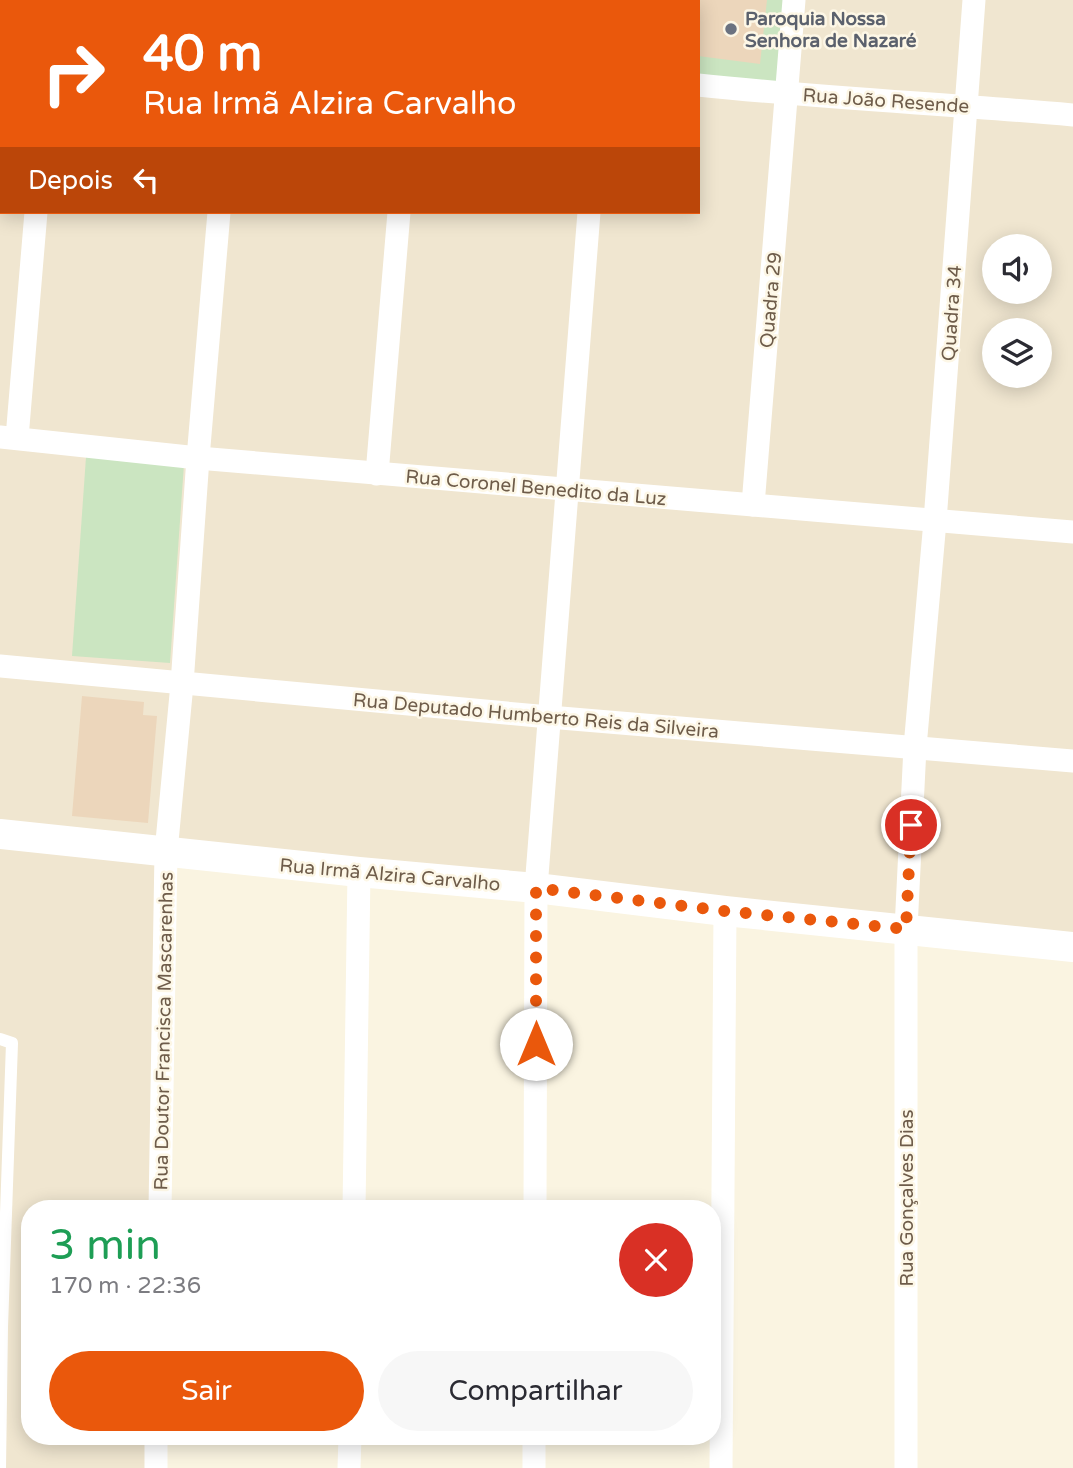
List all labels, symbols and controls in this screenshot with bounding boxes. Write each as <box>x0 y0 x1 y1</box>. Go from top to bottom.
place label: Paroquia Nossa Senhora de Nazaré <box>745 8 917 52</box>
marker: Paroquia Nossa Senhora de Nazaré <box>723 21 739 37</box>
text: 40 m <box>143 25 262 84</box>
icon: right <box>28 28 119 119</box>
street label: Rua João Resende <box>802 84 970 118</box>
text: Rua Irmã Alzira Carvalho <box>143 85 517 123</box>
icon: left <box>127 161 165 199</box>
text: Depois <box>28 165 113 196</box>
map controls <box>982 234 1052 388</box>
button: sound <box>982 234 1052 304</box>
street label: Quadra 29 <box>756 251 786 349</box>
street label: Quadra 34 <box>938 264 966 362</box>
button: layers <box>982 318 1052 388</box>
street label: Rua Coronel Benedito da Luz <box>405 466 667 510</box>
street label: Rua Deputado Humberto Reis da Silveira <box>352 689 720 743</box>
pin <box>881 795 941 855</box>
icon: arrive <box>892 806 930 844</box>
street label: Rua Irmã Alzira Carvalho <box>278 854 501 896</box>
street label: Rua Doutor Francisca Mascarenhas <box>150 872 178 1190</box>
position arrow <box>499 1007 573 1081</box>
street label: Rua Gonçalves Dias <box>896 1109 918 1287</box>
text: 3 min <box>49 1220 161 1271</box>
button: close <box>619 1223 693 1297</box>
text: 170 m · 22:36 <box>49 1272 201 1300</box>
button: Sair <box>49 1351 364 1431</box>
button: Compartilhar <box>378 1351 693 1431</box>

